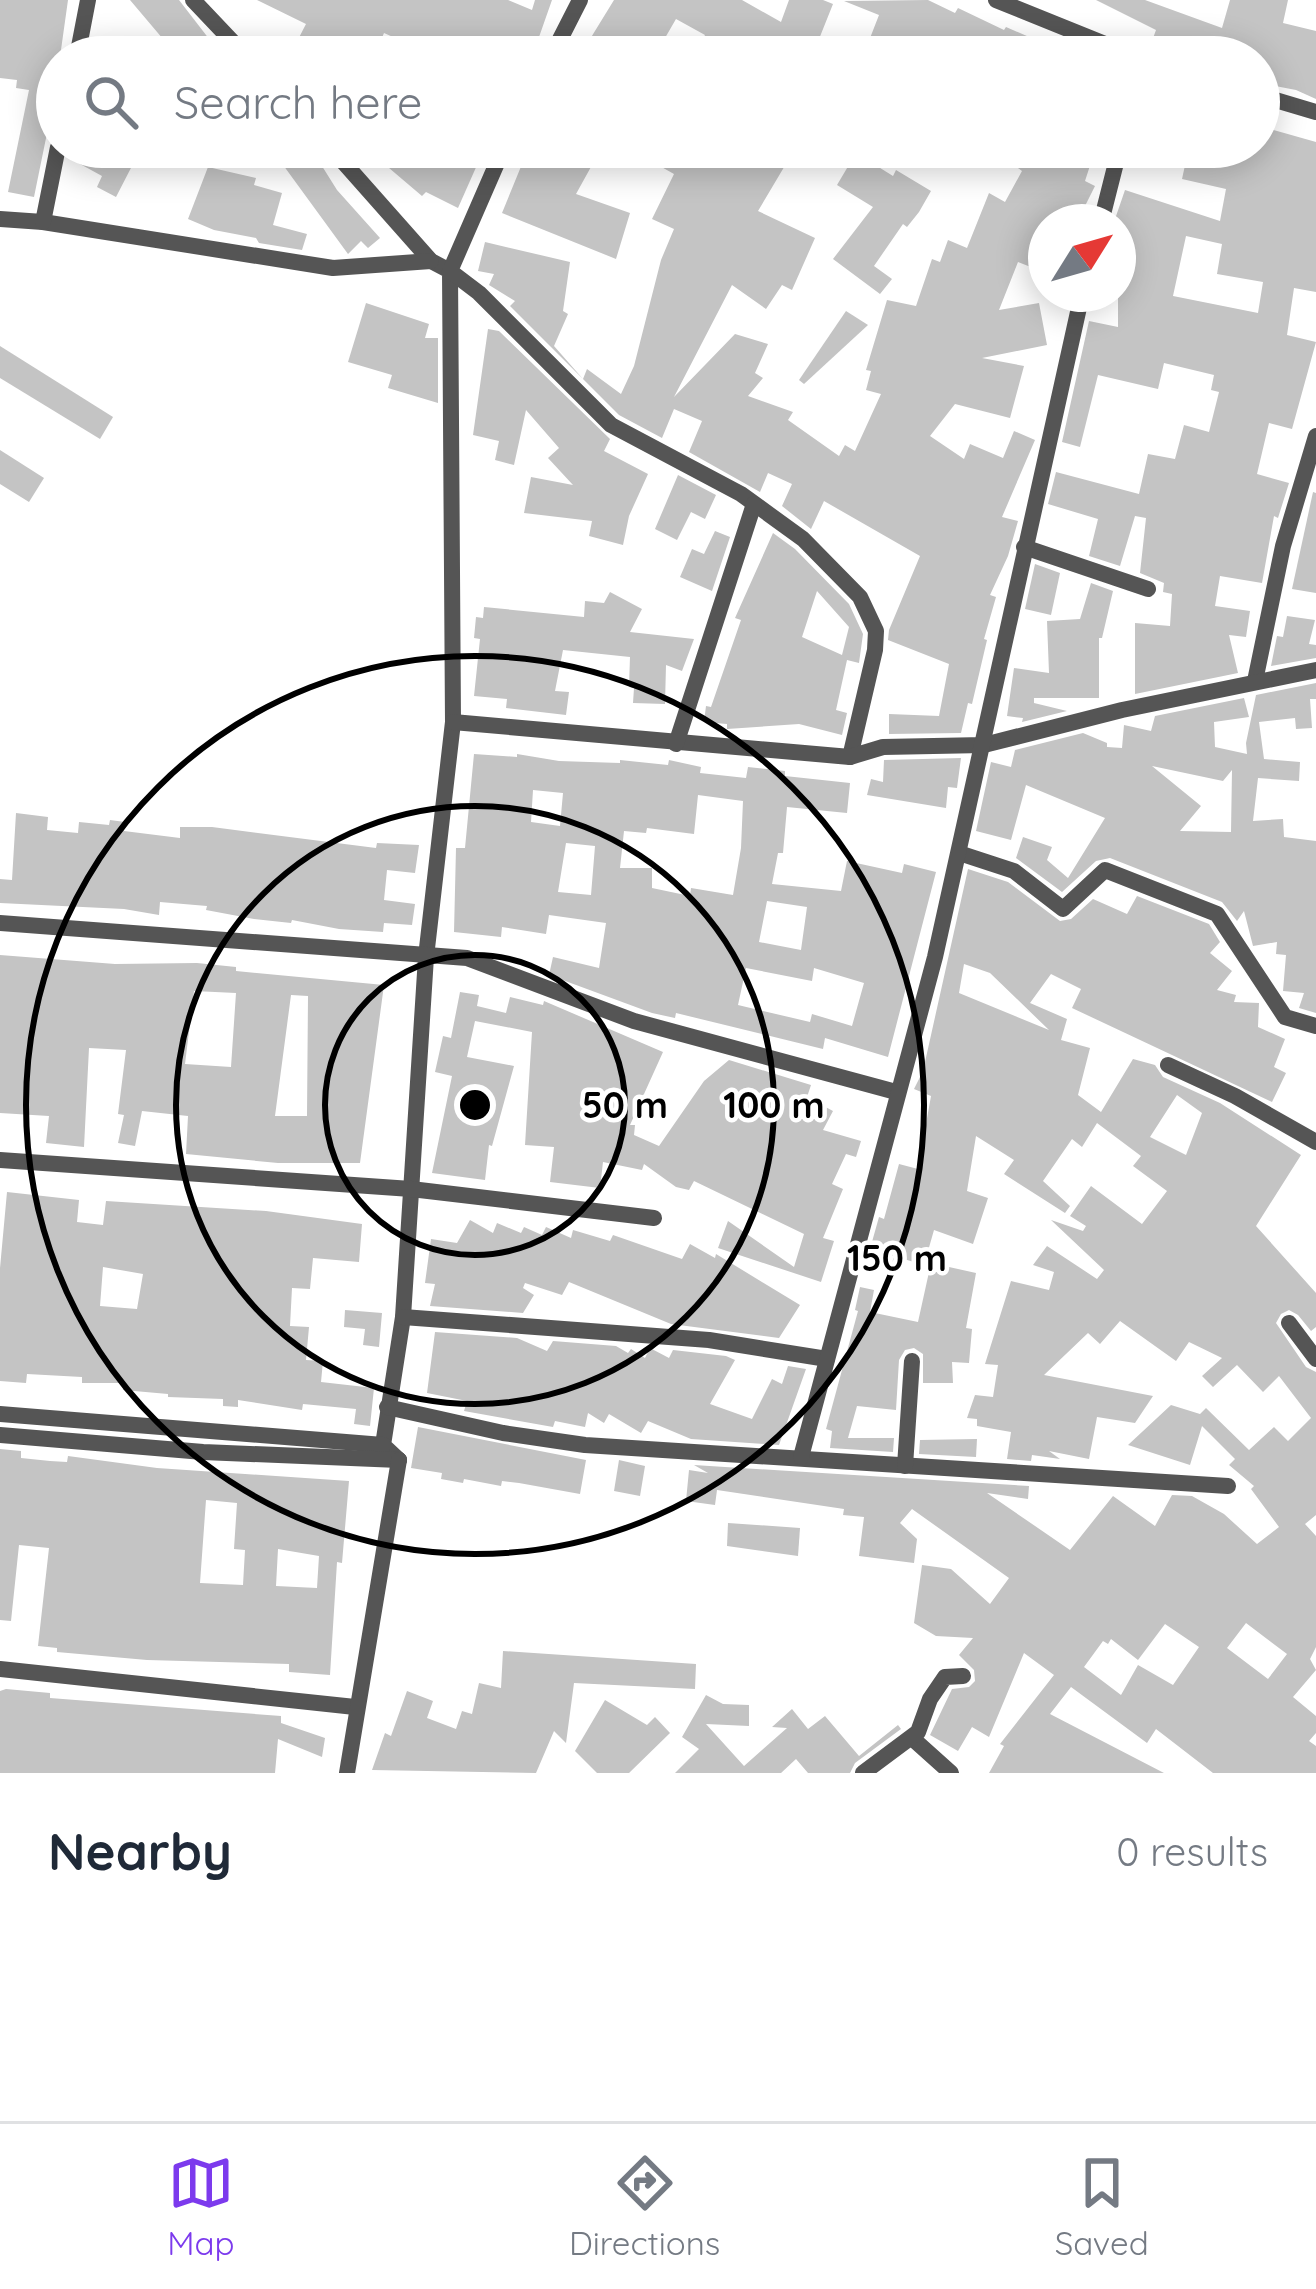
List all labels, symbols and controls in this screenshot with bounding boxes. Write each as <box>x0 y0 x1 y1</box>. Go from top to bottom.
search box <box>36 36 1280 168</box>
icon: search <box>78 69 144 135</box>
text: Search here <box>174 74 422 130</box>
north arrow <box>1028 204 1136 312</box>
text: 50 m <box>582 1082 668 1127</box>
text: 100 m <box>723 1082 825 1127</box>
centre of rings <box>454 1084 496 1126</box>
text: 150 m <box>847 1235 947 1280</box>
text: Nearby <box>48 1819 232 1883</box>
text: 0 results <box>1116 1827 1268 1876</box>
tab: Map <box>167 2150 235 2263</box>
tab: Directions <box>569 2150 720 2263</box>
tab: Saved <box>1055 2150 1149 2263</box>

